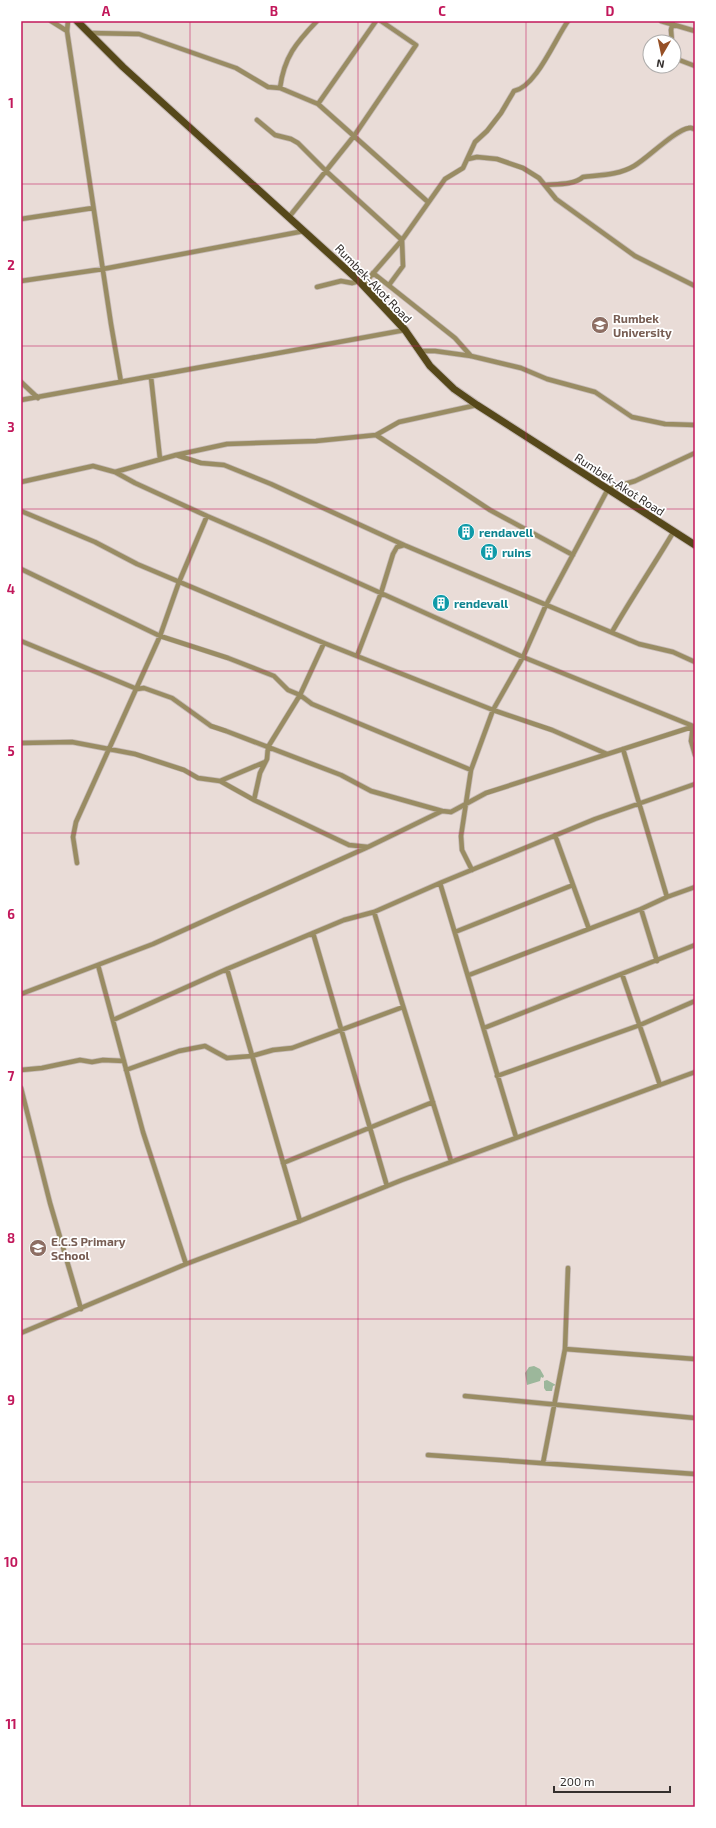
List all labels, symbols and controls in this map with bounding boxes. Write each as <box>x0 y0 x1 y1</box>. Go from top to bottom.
text: A <box>102 3 111 19</box>
text: B <box>270 3 278 19</box>
text: C <box>438 3 446 19</box>
text: D <box>606 3 615 19</box>
north arrow <box>642 34 682 74</box>
text: N <box>655 57 665 71</box>
text: 1 <box>8 95 14 111</box>
street label: Rumbek-Akot Road <box>333 241 415 325</box>
text: 2 <box>7 257 15 273</box>
place label: Rumbek University <box>613 311 672 340</box>
school or university icon: Rumbek University <box>590 315 610 335</box>
text: 3 <box>7 419 15 435</box>
street label: Rumbek-Akot Road <box>572 450 668 518</box>
building icon: rendavell <box>456 522 476 542</box>
place label: rendavell <box>479 525 533 539</box>
building icon: ruins <box>479 542 499 562</box>
place label: ruins <box>502 545 531 559</box>
text: 4 <box>7 581 15 597</box>
building icon: rendevall <box>431 593 451 613</box>
place label: rendevall <box>454 596 508 610</box>
text: 5 <box>7 743 15 759</box>
text: 6 <box>7 906 15 922</box>
text: 7 <box>8 1068 15 1084</box>
text: 8 <box>7 1230 15 1246</box>
place label: E.C.S Primary School <box>51 1234 126 1262</box>
school or university icon: E.C.S Primary School <box>28 1238 48 1258</box>
text: 9 <box>7 1392 15 1408</box>
text: 10 <box>4 1554 18 1570</box>
text: 11 <box>5 1716 17 1732</box>
scale bar <box>554 1768 670 1794</box>
text: 200 m <box>560 1774 594 1788</box>

